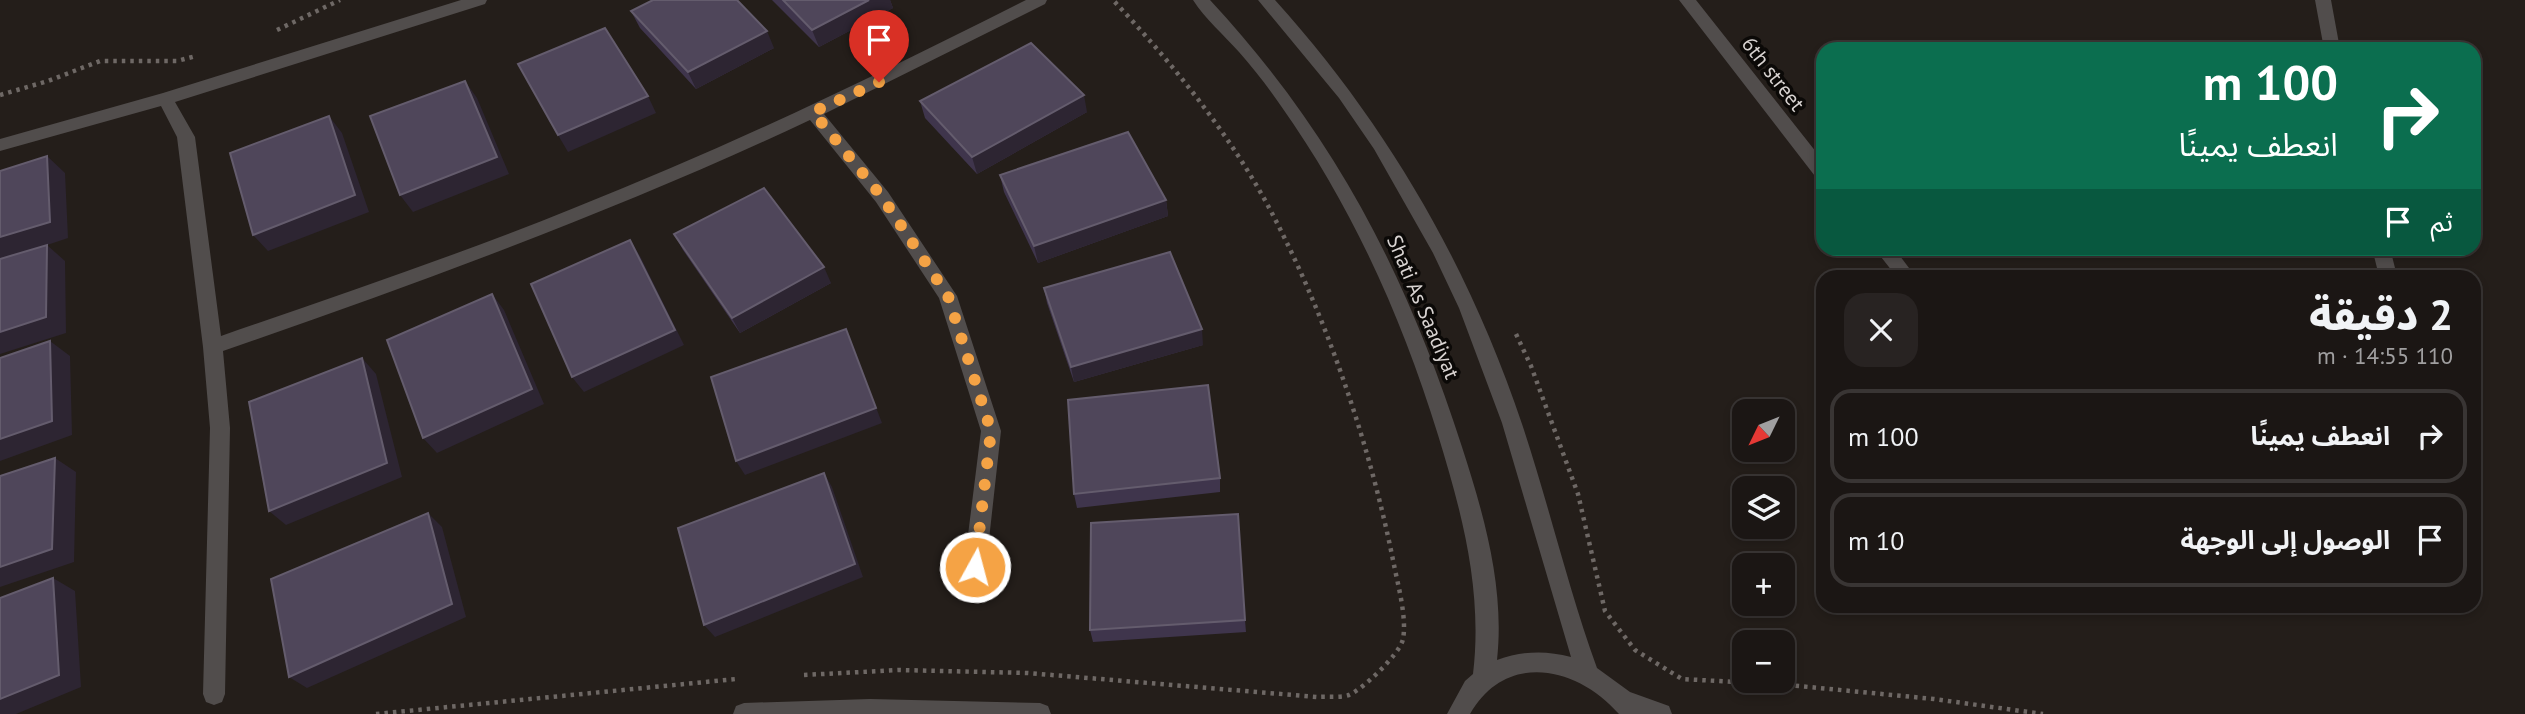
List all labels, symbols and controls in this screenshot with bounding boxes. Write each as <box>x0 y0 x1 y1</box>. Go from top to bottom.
pin <box>849 10 909 82</box>
icon: arrive <box>860 21 898 59</box>
street label: 6th street <box>1736 31 1811 116</box>
text: 100 m <box>2203 50 2338 114</box>
icon: right <box>2362 70 2453 161</box>
text: انعطف يمينًا <box>2178 123 2338 165</box>
icon: arrive <box>2379 203 2417 241</box>
text: ثم <box>2431 205 2453 238</box>
street label: Shati As Saadiyat <box>1381 231 1466 383</box>
text: 2 دقيقة <box>2309 287 2453 342</box>
button: close <box>1844 293 1918 367</box>
text: 110 m · 14:55 <box>2317 341 2453 370</box>
north arrow <box>1732 399 1796 462</box>
map controls <box>1732 399 1795 693</box>
icon: right <box>2411 417 2449 455</box>
text: انعطف يمينًا <box>2250 419 2390 452</box>
text: 100 m <box>1848 420 1919 453</box>
button: layers <box>1732 476 1795 539</box>
icon: arrive <box>2411 521 2449 559</box>
text: الوصول إلى الوجهة <box>2181 523 2390 556</box>
text: 10 m <box>1848 524 1904 557</box>
position arrow <box>938 530 1012 604</box>
button: + <box>1732 553 1795 616</box>
button: − <box>1732 630 1795 693</box>

